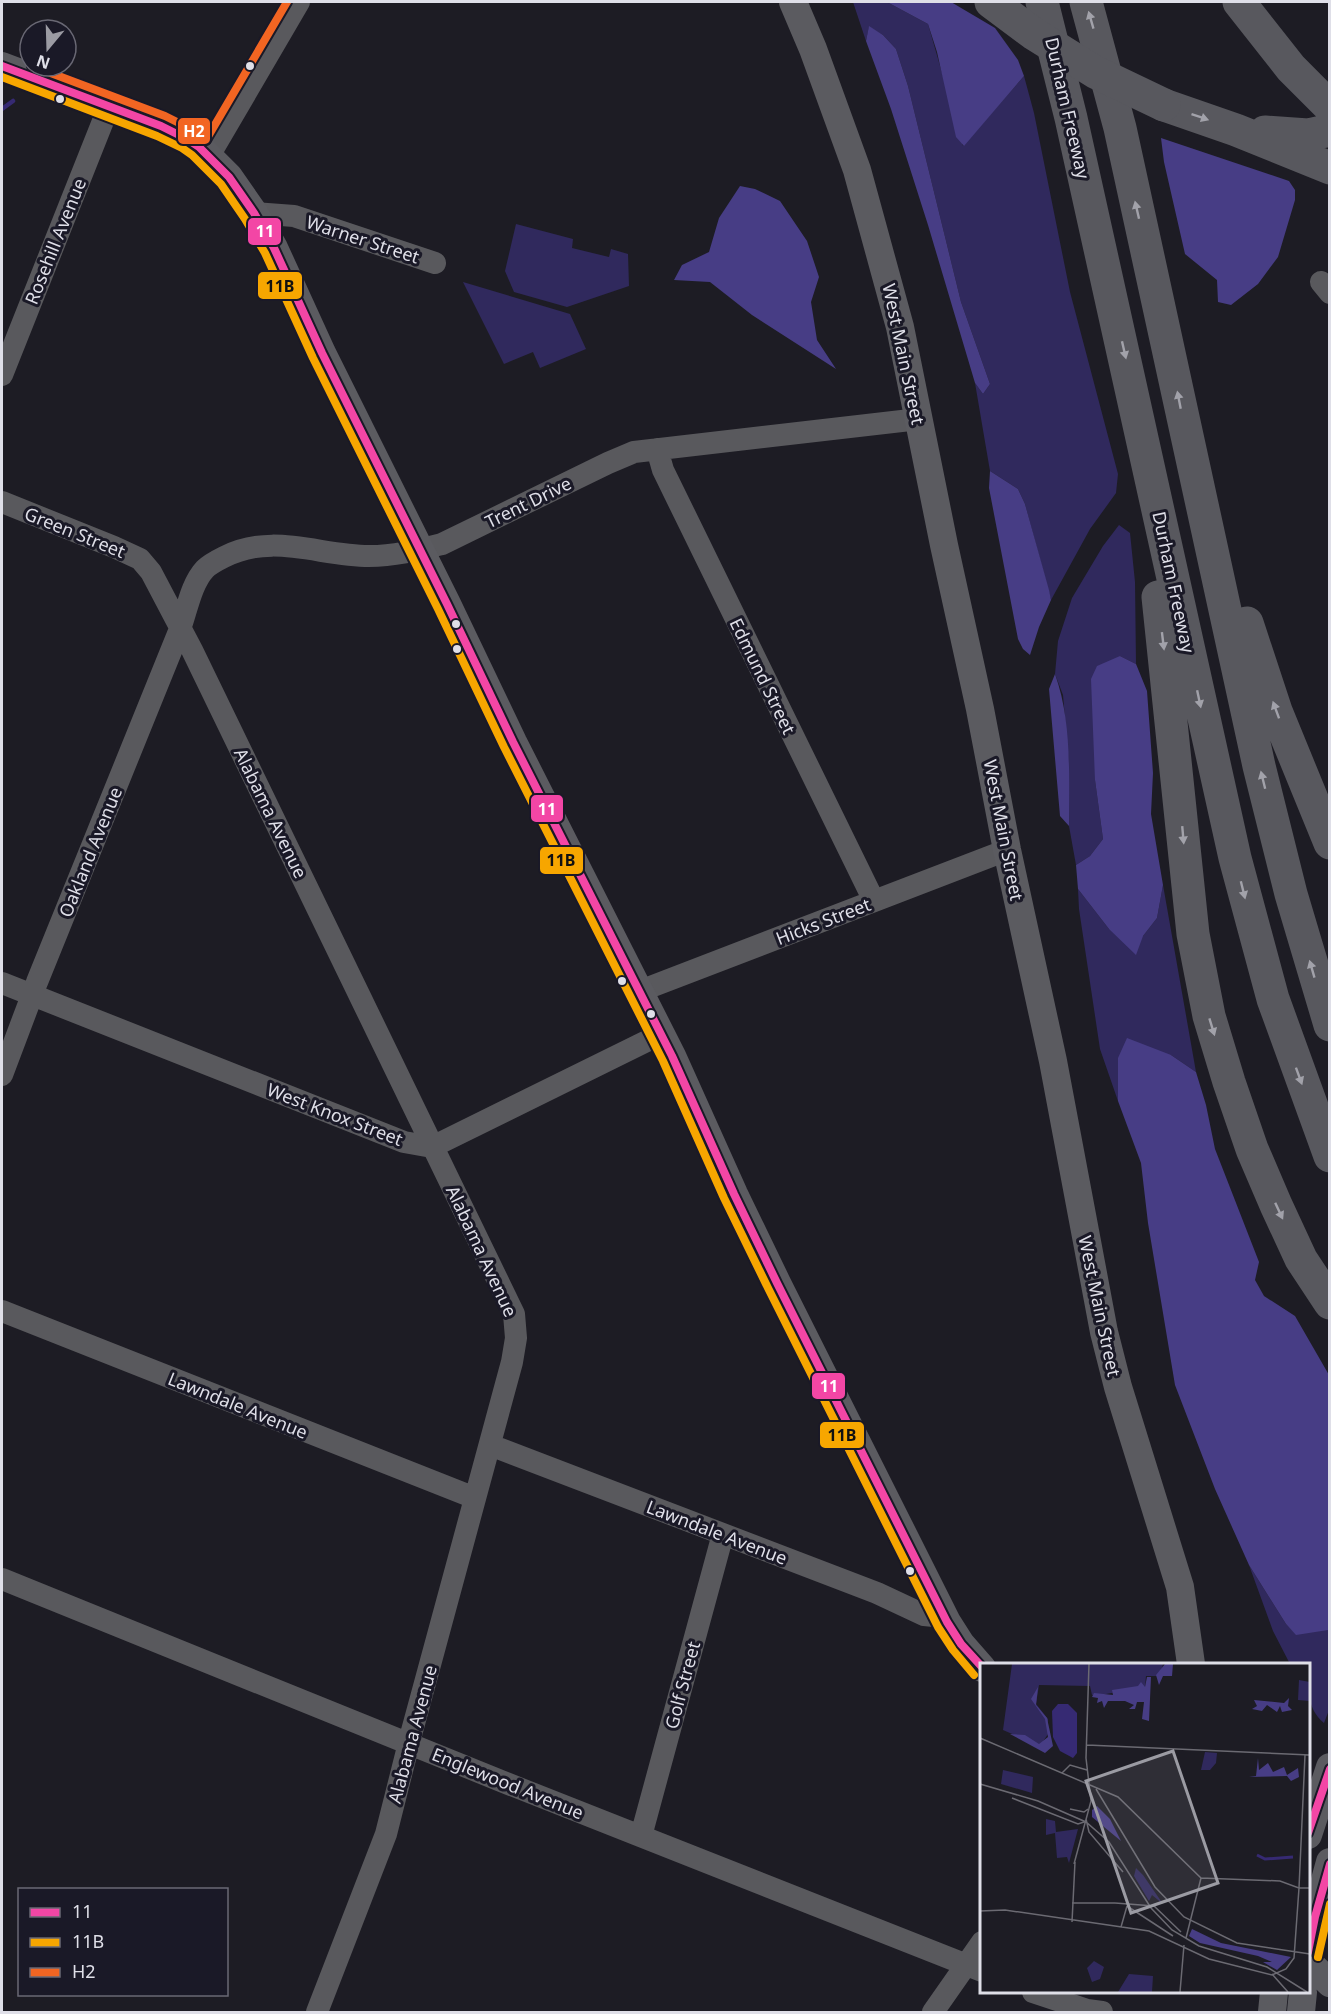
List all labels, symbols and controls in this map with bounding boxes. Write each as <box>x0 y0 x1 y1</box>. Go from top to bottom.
one-way arrow <box>1086 11 1095 29</box>
north arrow <box>18 18 78 78</box>
street label: Durham Freeway <box>1040 35 1096 182</box>
text: N <box>33 50 53 75</box>
unlabelled marker <box>244 60 256 72</box>
unlabelled marker <box>54 93 66 105</box>
one-way arrow <box>1191 113 1209 122</box>
line badge: H2 <box>177 117 211 145</box>
text: H2 <box>183 120 205 142</box>
street label: Rosehill Avenue <box>19 174 91 308</box>
one-way arrow <box>1131 200 1141 219</box>
street label: Warner Street <box>303 209 423 269</box>
line badge: 11 <box>247 217 282 246</box>
text: 11 <box>256 220 274 242</box>
line badge: 11B <box>257 271 303 300</box>
text: 11B <box>266 275 294 297</box>
street label: West Main Street <box>877 281 931 427</box>
one-way arrow <box>1119 341 1129 360</box>
one-way arrow <box>1174 390 1183 409</box>
street label: Trent Drive <box>481 471 575 533</box>
street label: Green Street <box>21 501 129 563</box>
street label: Durham Freeway <box>1147 509 1201 656</box>
street label: Edmund Street <box>725 614 802 738</box>
unlabelled marker <box>450 618 462 630</box>
one-way arrow <box>1158 632 1168 651</box>
unlabelled marker <box>451 643 463 655</box>
one-way arrow <box>1195 690 1205 709</box>
one-way arrow <box>1271 701 1281 719</box>
street label: Alabama Avenue <box>229 744 313 882</box>
street label: West Main Street <box>979 757 1030 903</box>
one-way arrow <box>1258 771 1267 790</box>
street label: Oakland Avenue <box>53 783 127 921</box>
line badge: 11 <box>530 794 564 823</box>
text: 11 <box>538 798 556 820</box>
one-way arrow <box>1178 826 1188 845</box>
line badge: 11B <box>539 846 584 875</box>
text: 11B <box>547 849 575 871</box>
one-way arrow <box>1238 880 1248 899</box>
street label: Hicks Street <box>772 892 874 950</box>
one-way arrow <box>1307 960 1316 978</box>
unlabelled marker <box>616 975 628 987</box>
unlabelled marker <box>645 1008 657 1020</box>
one-way arrow <box>1208 1018 1217 1036</box>
one-way arrow <box>1295 1067 1305 1085</box>
street label: West Knox Street <box>264 1077 407 1151</box>
street label: Alabama Avenue <box>441 1181 523 1321</box>
one-way arrow <box>1274 1202 1283 1219</box>
street label: West Main Street <box>1073 1233 1127 1379</box>
street label: Lawndale Avenue <box>165 1366 311 1444</box>
line badge: 11 <box>811 1372 846 1400</box>
text: 11 <box>820 1375 838 1397</box>
line badge: 11B <box>819 1421 865 1449</box>
text: 11B <box>828 1424 856 1446</box>
street label: Lawndale Avenue <box>643 1494 791 1570</box>
unlabelled marker <box>904 1565 916 1577</box>
street label: Golf Street <box>659 1638 705 1731</box>
street label: Alabama Avenue <box>382 1662 442 1806</box>
inset map <box>980 1663 1310 1993</box>
street label: Englewood Avenue <box>429 1742 587 1824</box>
legend <box>18 1888 228 1996</box>
text: 11 <box>72 1899 93 1923</box>
text: 11B <box>72 1929 104 1953</box>
text: H2 <box>72 1959 96 1983</box>

